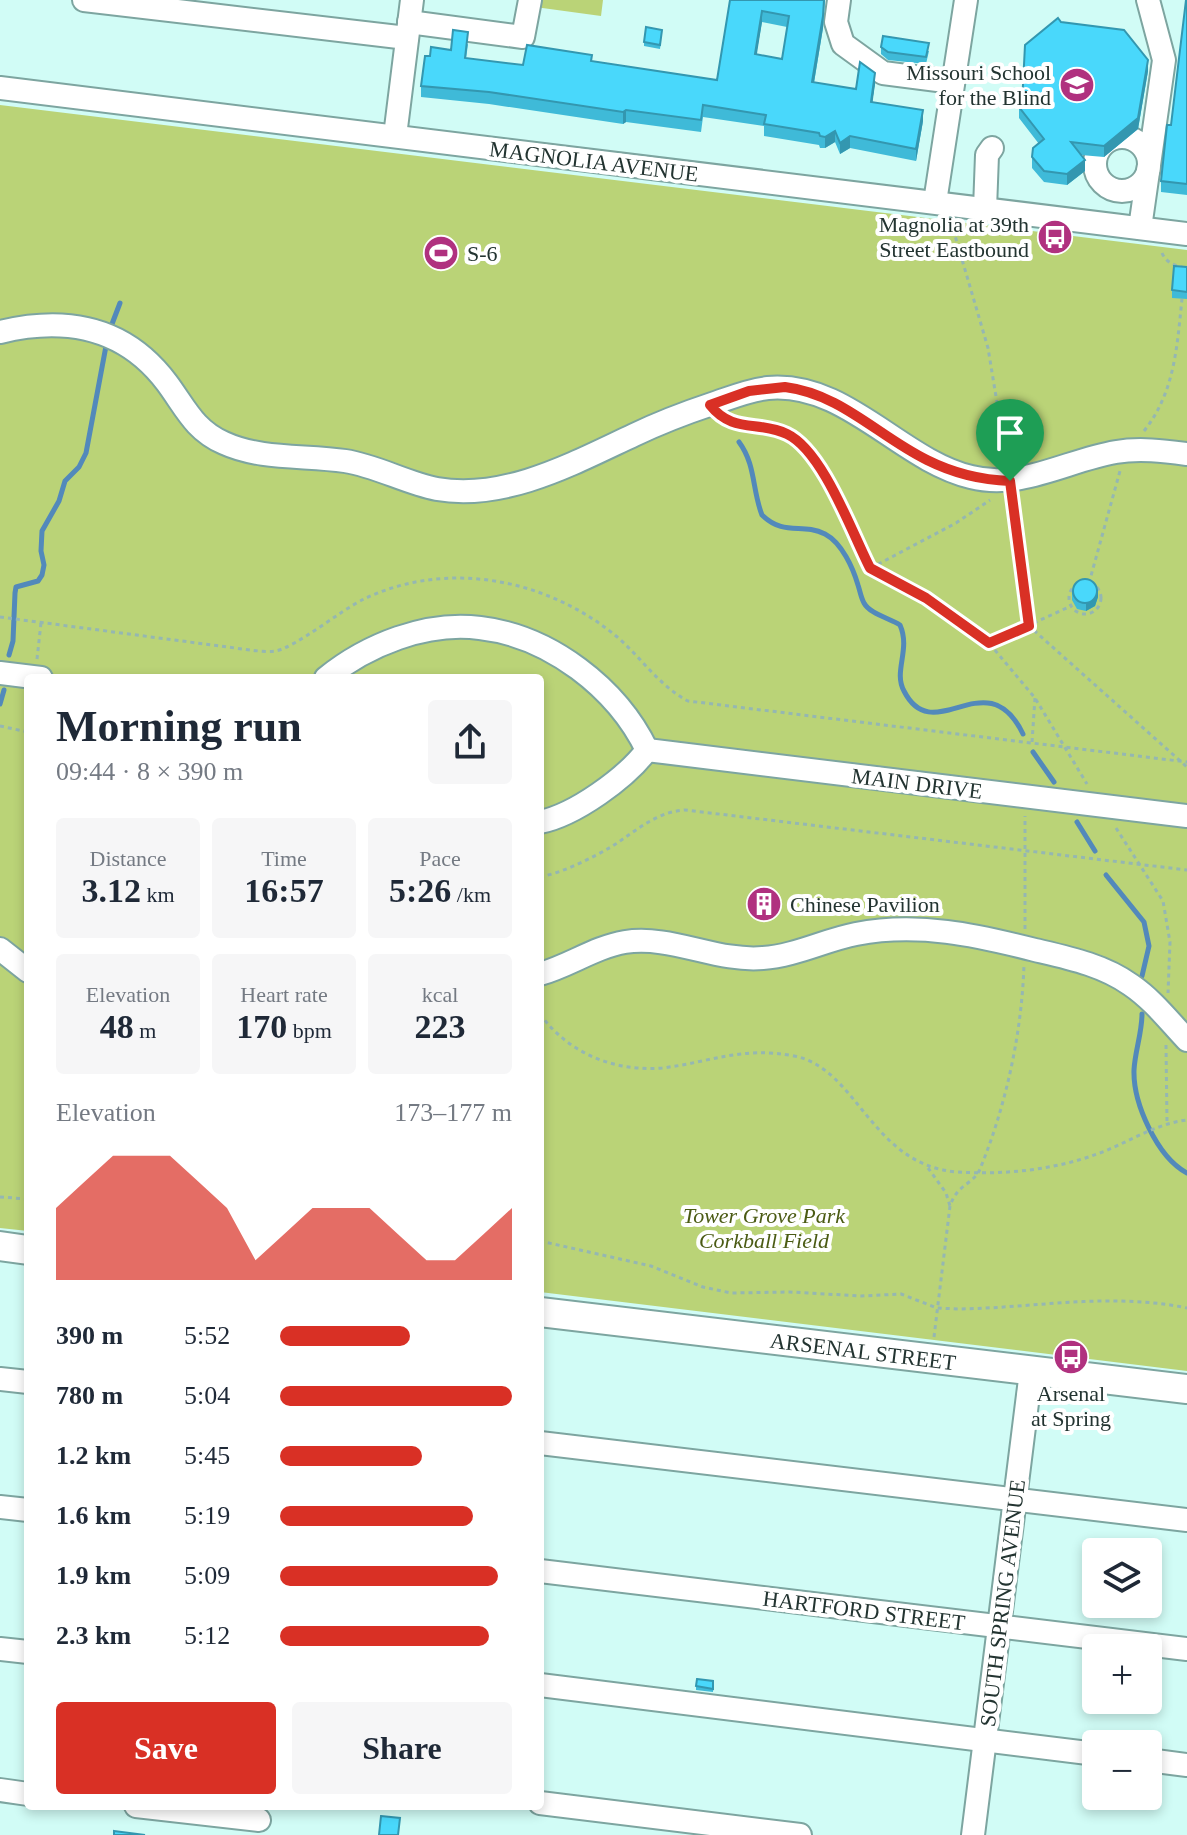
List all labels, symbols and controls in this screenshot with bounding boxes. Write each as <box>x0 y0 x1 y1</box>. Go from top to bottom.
place label: Missouri School for the Blind <box>906 60 1051 110</box>
school or university icon: Missouri School for the Blind <box>1058 66 1096 104</box>
street label: MAGNOLIA AVENUE <box>488 136 700 187</box>
place label: Magnolia at 39th Street Eastbound <box>879 212 1029 262</box>
bus stop icon: Magnolia at 39th Street Eastbound <box>1036 218 1074 256</box>
sports icon: S-6 <box>422 234 460 272</box>
place label: S-6 <box>467 241 498 266</box>
pin <box>976 399 1044 481</box>
icon: arrive <box>988 411 1032 455</box>
button: share <box>428 700 512 784</box>
text: Morning run <box>56 702 302 751</box>
text: 09:44 · 8 × 390 m <box>56 757 243 786</box>
street label: MAIN DRIVE <box>850 763 984 804</box>
text: Distance <box>90 846 166 871</box>
text: Time <box>261 846 307 871</box>
text: Pace <box>419 846 461 871</box>
text: 3.12 <box>81 872 141 909</box>
text: 16:57 <box>244 872 324 909</box>
text: 5:26 <box>389 872 451 909</box>
text: km <box>141 882 175 907</box>
text: /km <box>451 882 491 907</box>
building icon: Chinese Pavilion <box>745 885 783 923</box>
place label: Chinese Pavilion <box>790 892 940 917</box>
text: Elevation <box>86 982 170 1007</box>
text: Heart rate <box>240 982 328 1007</box>
text: kcal <box>422 982 458 1007</box>
text: 48 <box>100 1008 134 1045</box>
text: 170 <box>236 1008 287 1045</box>
text: 223 <box>415 1008 466 1045</box>
text: m <box>134 1018 156 1043</box>
text: bpm <box>287 1018 332 1043</box>
text: Elevation <box>56 1098 156 1127</box>
text: 173–177 m <box>394 1098 512 1127</box>
park label: Tower Grove Park Corkball Field <box>683 1203 846 1253</box>
text: 390 m <box>56 1321 123 1350</box>
text: 5:52 <box>184 1321 230 1350</box>
street label: ARSENAL STREET <box>769 1328 958 1375</box>
bus stop icon: Arsenal at Spring <box>1052 1338 1090 1376</box>
text: 780 m <box>56 1381 123 1410</box>
text: 5:04 <box>184 1381 230 1410</box>
place label: Arsenal at Spring <box>1031 1381 1111 1431</box>
text: 1.2 km <box>56 1441 131 1470</box>
text: 5:45 <box>184 1441 230 1470</box>
street label: SOUTH SPRING AVENUE <box>975 1478 1030 1728</box>
text: 1.6 km <box>56 1501 131 1530</box>
text: 5:19 <box>184 1501 230 1530</box>
map controls <box>1082 1538 1162 1810</box>
button: layers <box>1082 1538 1162 1618</box>
text: 1.9 km <box>56 1561 131 1590</box>
text: 5:09 <box>184 1561 230 1590</box>
street label: HARTFORD STREET <box>761 1586 967 1635</box>
text: 2.3 km <box>56 1621 131 1650</box>
text: 5:12 <box>184 1621 230 1650</box>
button: + <box>1082 1634 1162 1714</box>
button: Save <box>56 1702 276 1794</box>
button: Share <box>292 1702 512 1794</box>
button: − <box>1082 1730 1162 1810</box>

